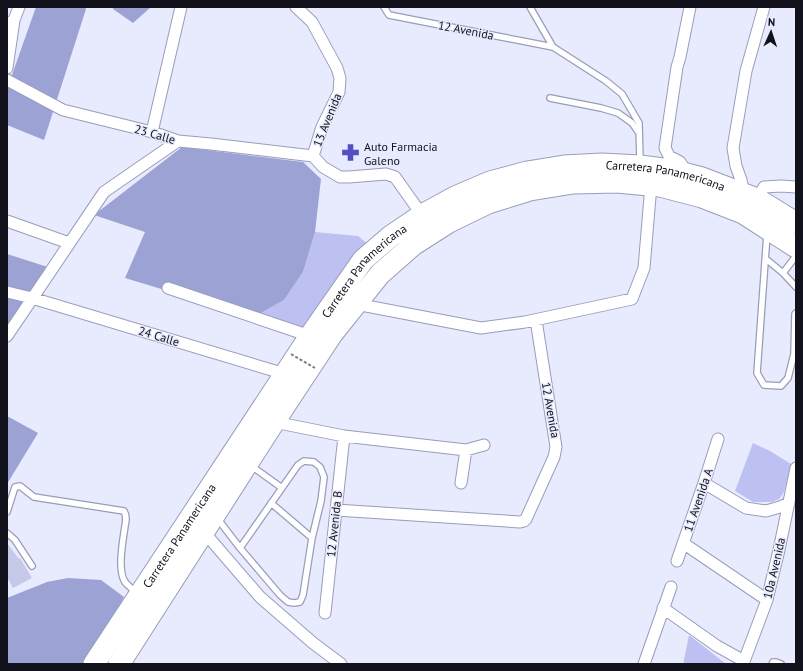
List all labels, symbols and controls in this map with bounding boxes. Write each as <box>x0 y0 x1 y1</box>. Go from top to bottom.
north arrow <box>751 12 791 52</box>
text: N <box>768 15 776 29</box>
street label: 12 Avenida <box>437 17 495 43</box>
street label: 13 Avenida <box>309 91 345 149</box>
street label: 23 Calle <box>133 121 177 147</box>
place label: Auto Farmacia Galeno <box>364 139 438 168</box>
pharmacy icon: Auto Farmacia Galeno <box>341 143 361 163</box>
street label: Carretera Panamericana <box>605 157 728 194</box>
street label: Carretera Panamericana <box>318 220 409 320</box>
street label: 24 Calle <box>137 323 181 349</box>
street label: 12 Avenida <box>539 381 563 439</box>
street label: 11 Avenida A <box>680 466 716 534</box>
street label: Carretera Panamericana <box>139 480 219 590</box>
street label: 12 Avenida B <box>323 490 345 558</box>
street label: 10a Avenida <box>760 536 788 600</box>

